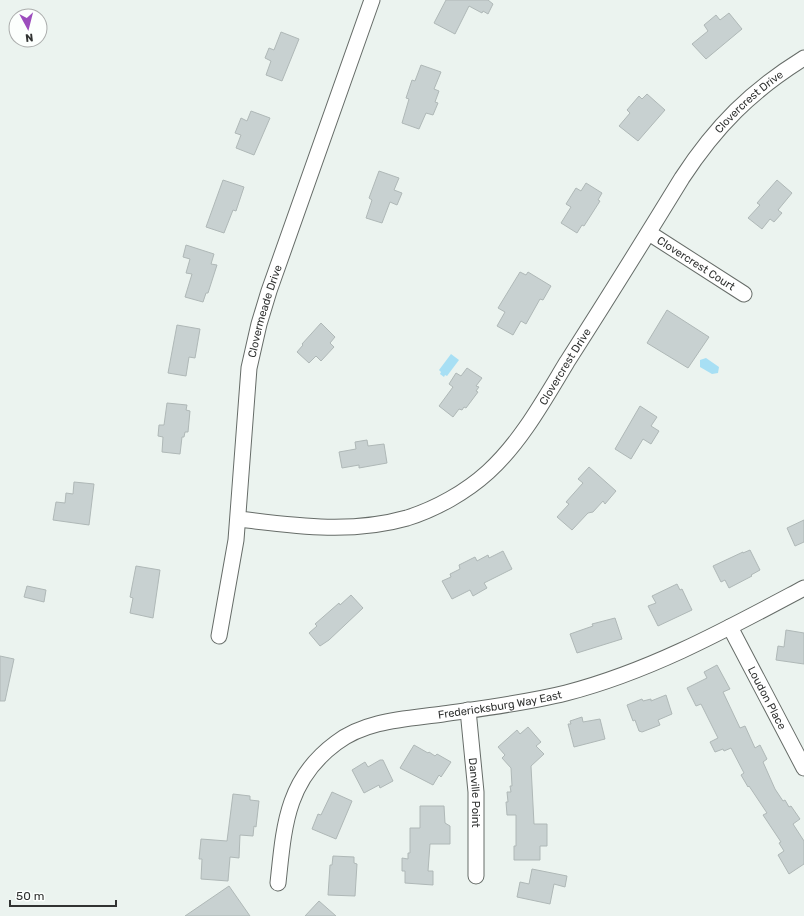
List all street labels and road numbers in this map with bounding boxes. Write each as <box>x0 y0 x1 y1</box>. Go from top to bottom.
street label: Clovercrest Drive <box>712 67 785 136</box>
street label: Clovercrest Court <box>655 233 738 293</box>
street label: Clovermeade Drive <box>245 263 284 359</box>
street label: Clovercrest Drive <box>536 326 593 407</box>
street label: Loudon Place <box>745 664 789 732</box>
street label: Fredericksburg Way East <box>437 688 564 721</box>
street label: Danville Point <box>466 757 483 828</box>

